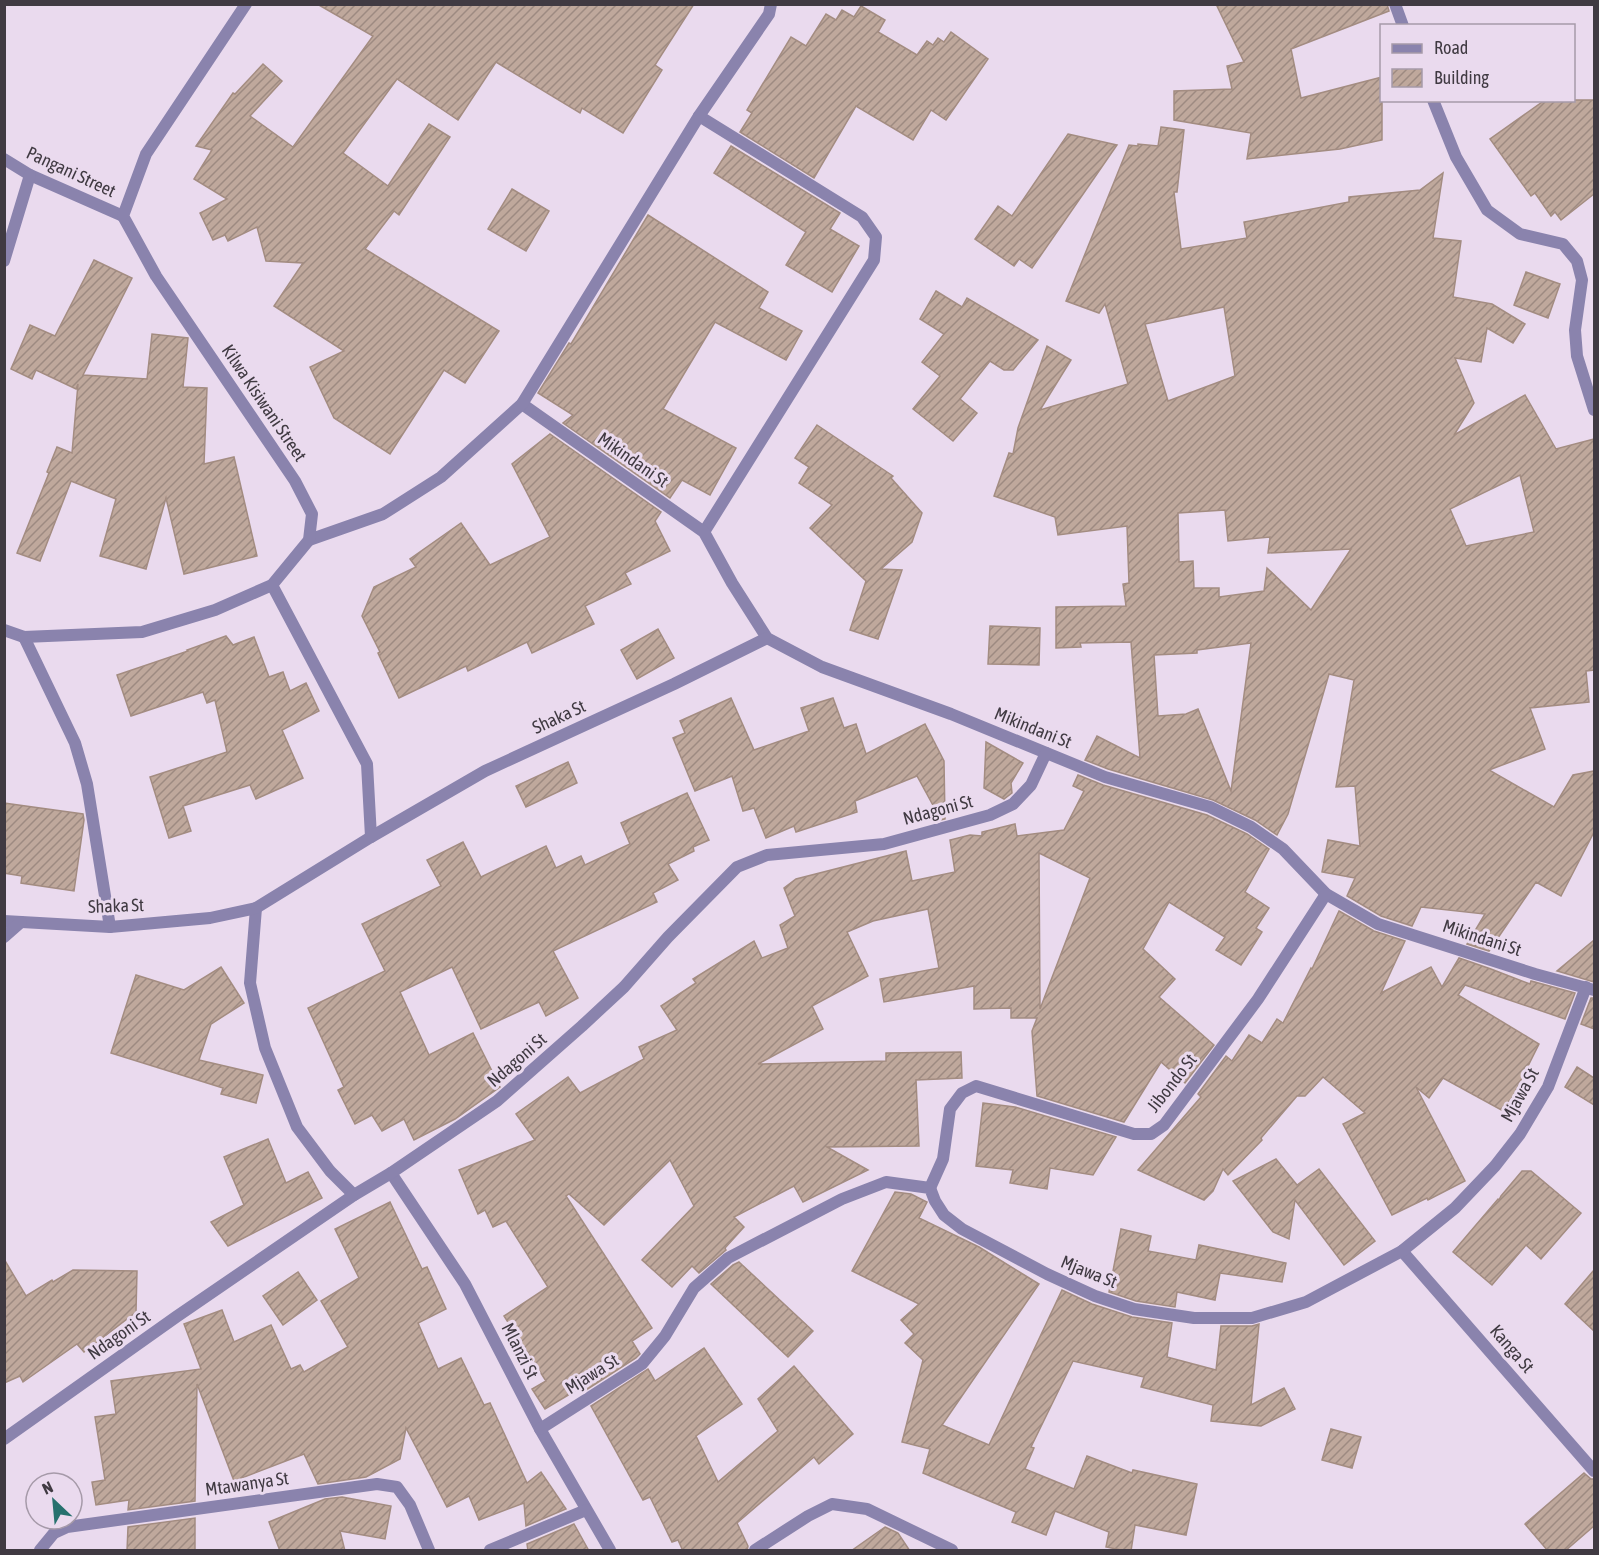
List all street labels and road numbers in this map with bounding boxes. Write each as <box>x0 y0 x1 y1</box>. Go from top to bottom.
street label: Pangani Street <box>23 142 119 201</box>
street label: Kilwa Kisiwani Street <box>218 340 311 465</box>
street label: Mikindani St <box>594 428 673 492</box>
street label: Shaka St <box>529 695 589 738</box>
street label: Mikindani St <box>992 703 1075 753</box>
street label: Ndagoni St <box>901 790 975 829</box>
street label: Shaka St <box>88 894 144 917</box>
street label: Mikindani St <box>1440 915 1524 960</box>
street label: Ndagoni St <box>483 1028 551 1091</box>
street label: Jibondo St <box>1142 1050 1201 1116</box>
street label: Mjawa St <box>1496 1064 1543 1126</box>
street label: Mjawa St <box>1058 1251 1120 1292</box>
street label: Ndagoni St <box>83 1305 154 1364</box>
street label: Mlanzi St <box>498 1319 543 1382</box>
street label: Kanga St <box>1486 1320 1539 1377</box>
street label: Mjawa St <box>561 1349 622 1398</box>
street label: Mtawanya St <box>204 1467 290 1500</box>

